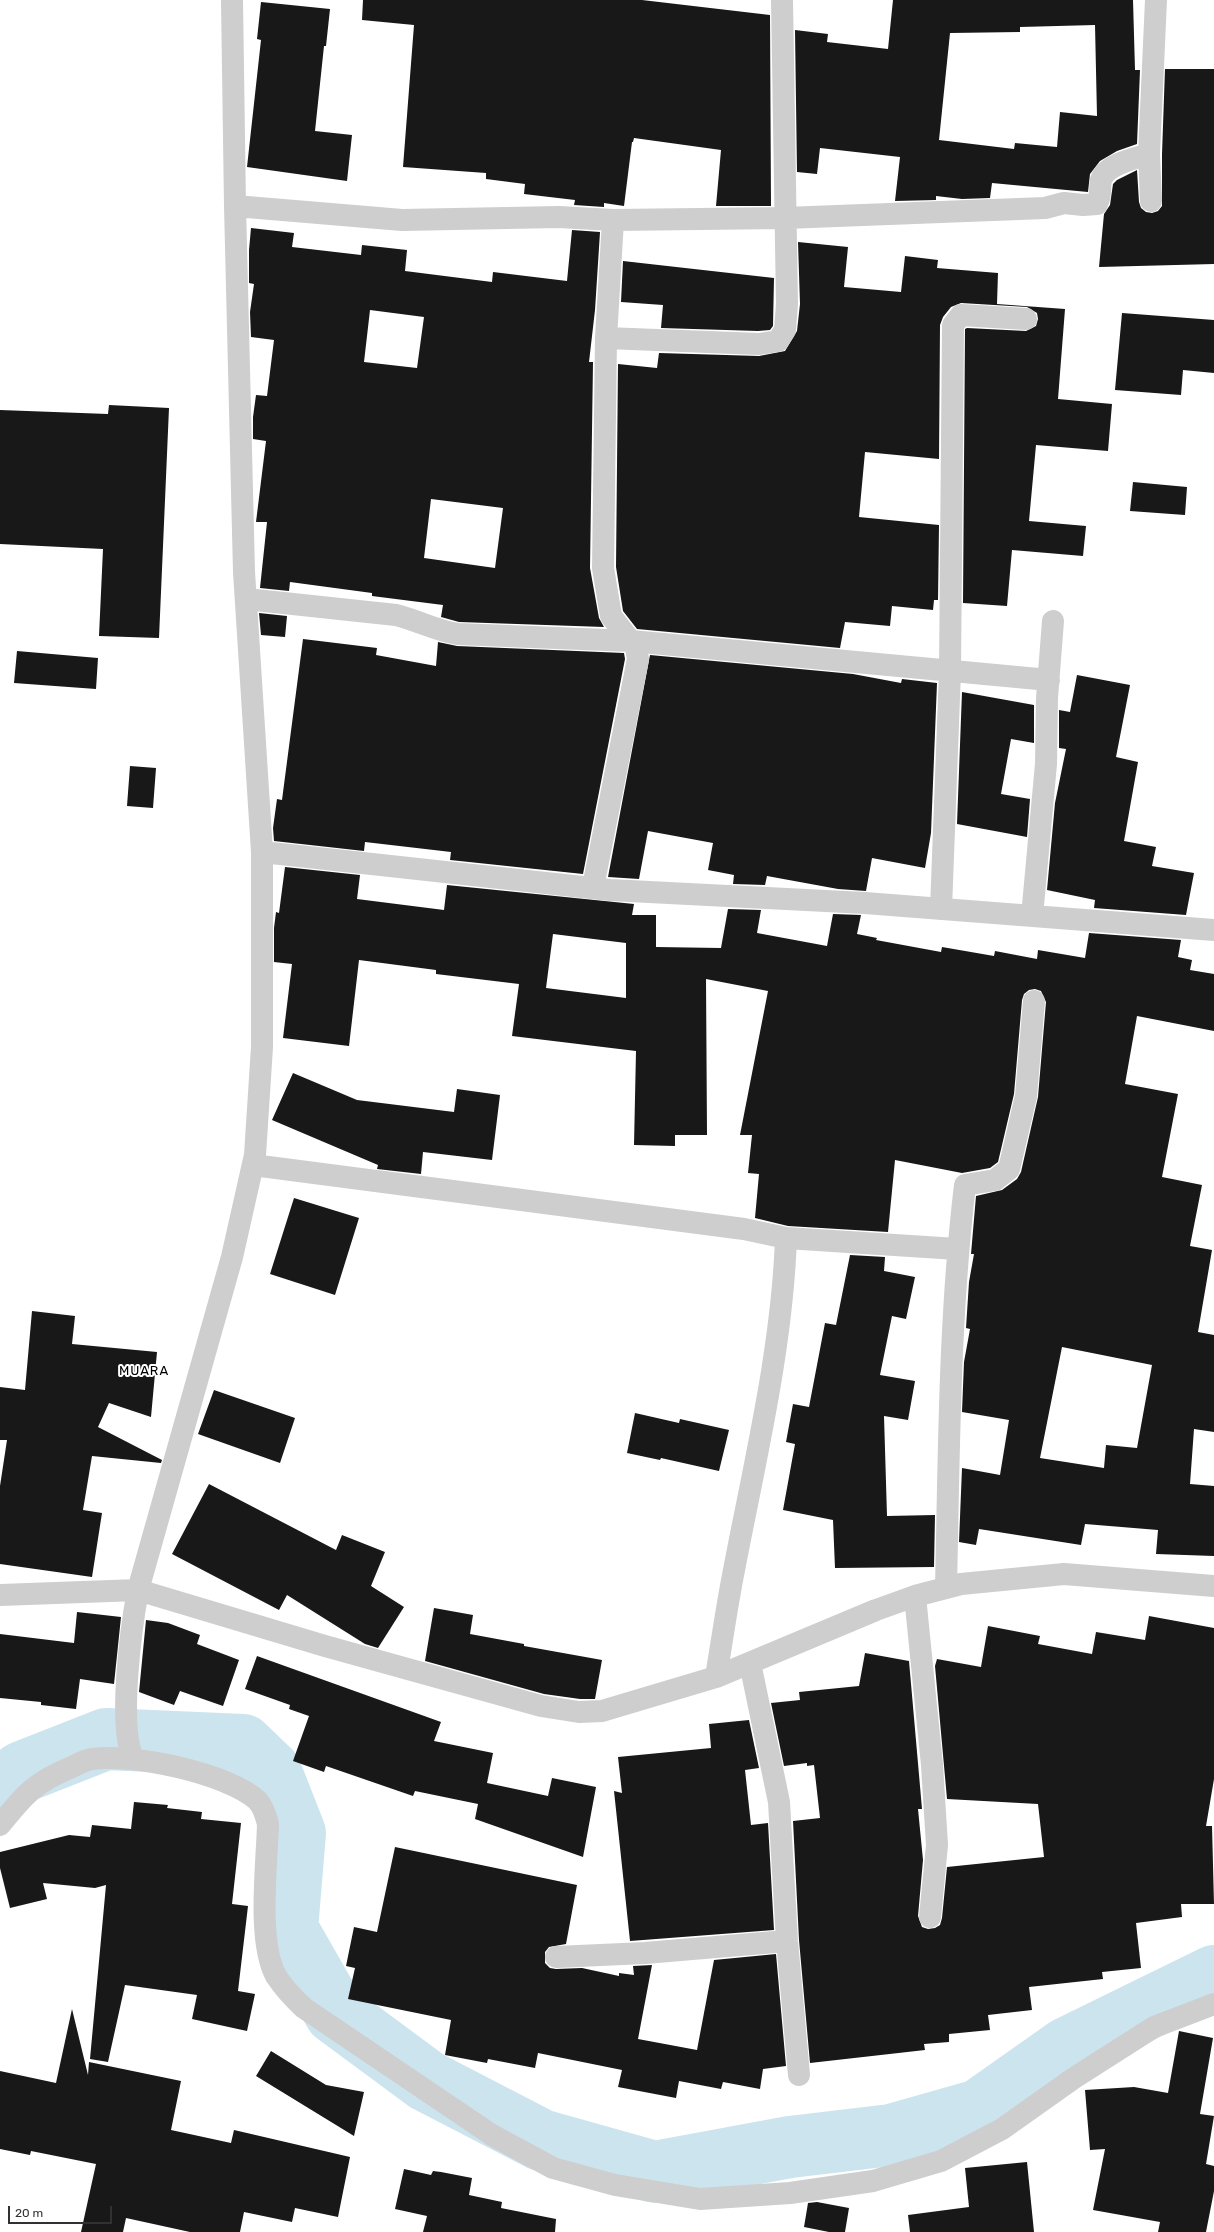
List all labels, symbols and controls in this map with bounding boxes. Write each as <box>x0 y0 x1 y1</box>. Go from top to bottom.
district label: MUARA <box>119 1363 169 1379</box>
scale bar <box>10 2198 114 2224</box>
text: 20 m <box>15 2206 43 2220</box>

